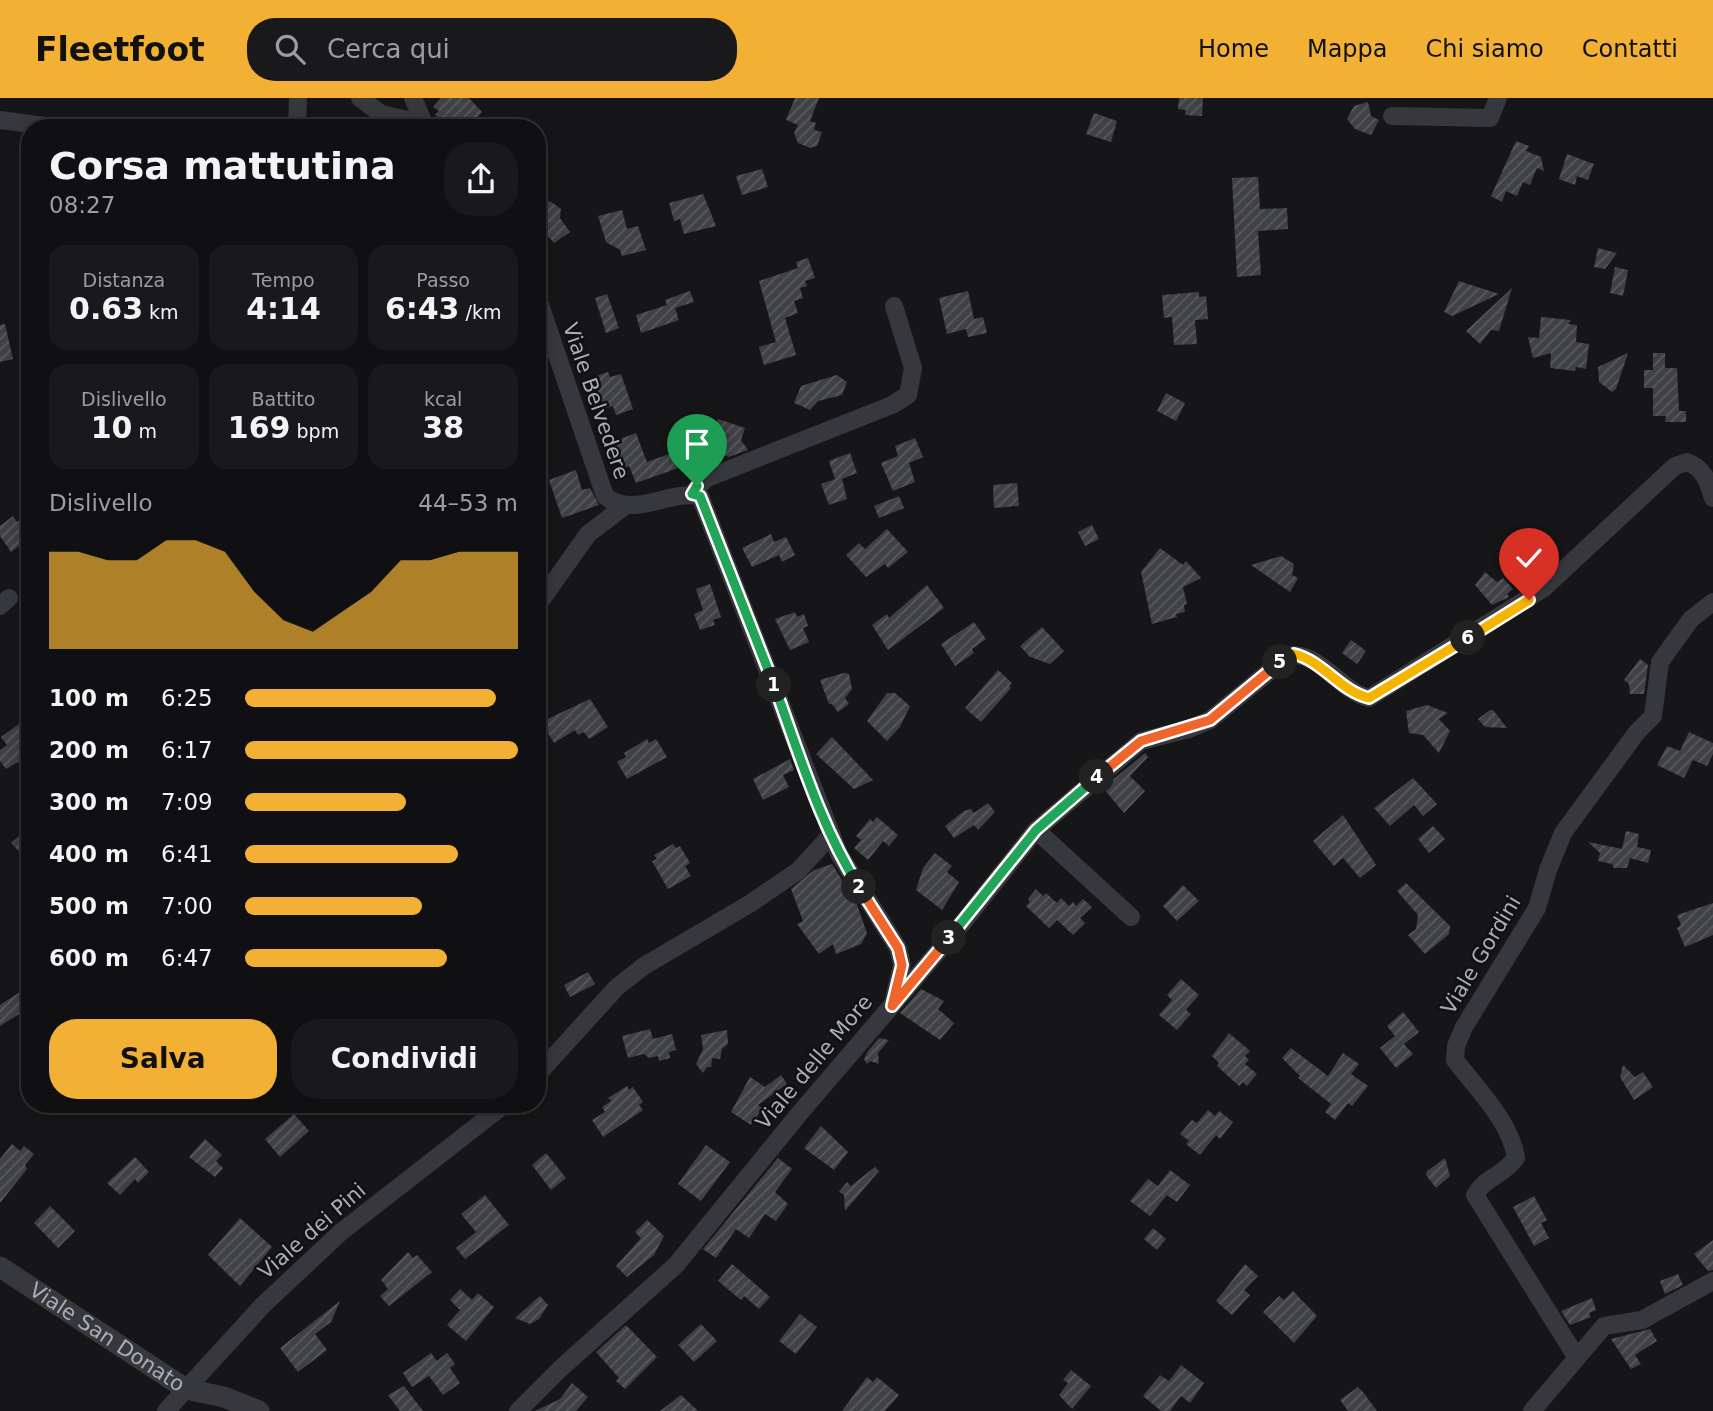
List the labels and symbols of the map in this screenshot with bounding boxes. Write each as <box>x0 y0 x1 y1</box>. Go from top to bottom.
street label: Viale Belvedere <box>558 320 634 482</box>
pin <box>667 414 727 486</box>
pin <box>1499 528 1559 600</box>
pin: 6 <box>1450 620 1486 656</box>
pin: 5 <box>1262 644 1298 680</box>
pin: 1 <box>756 668 792 702</box>
pin: 4 <box>1080 760 1114 794</box>
pin: 2 <box>842 870 876 904</box>
street label: Viale Gordini <box>1436 892 1526 1018</box>
pin: 3 <box>932 920 967 956</box>
street label: Viale delle More <box>751 990 877 1134</box>
street label: Viale dei Pini <box>254 1178 370 1284</box>
street label: Viale San Donato <box>25 1278 189 1397</box>

